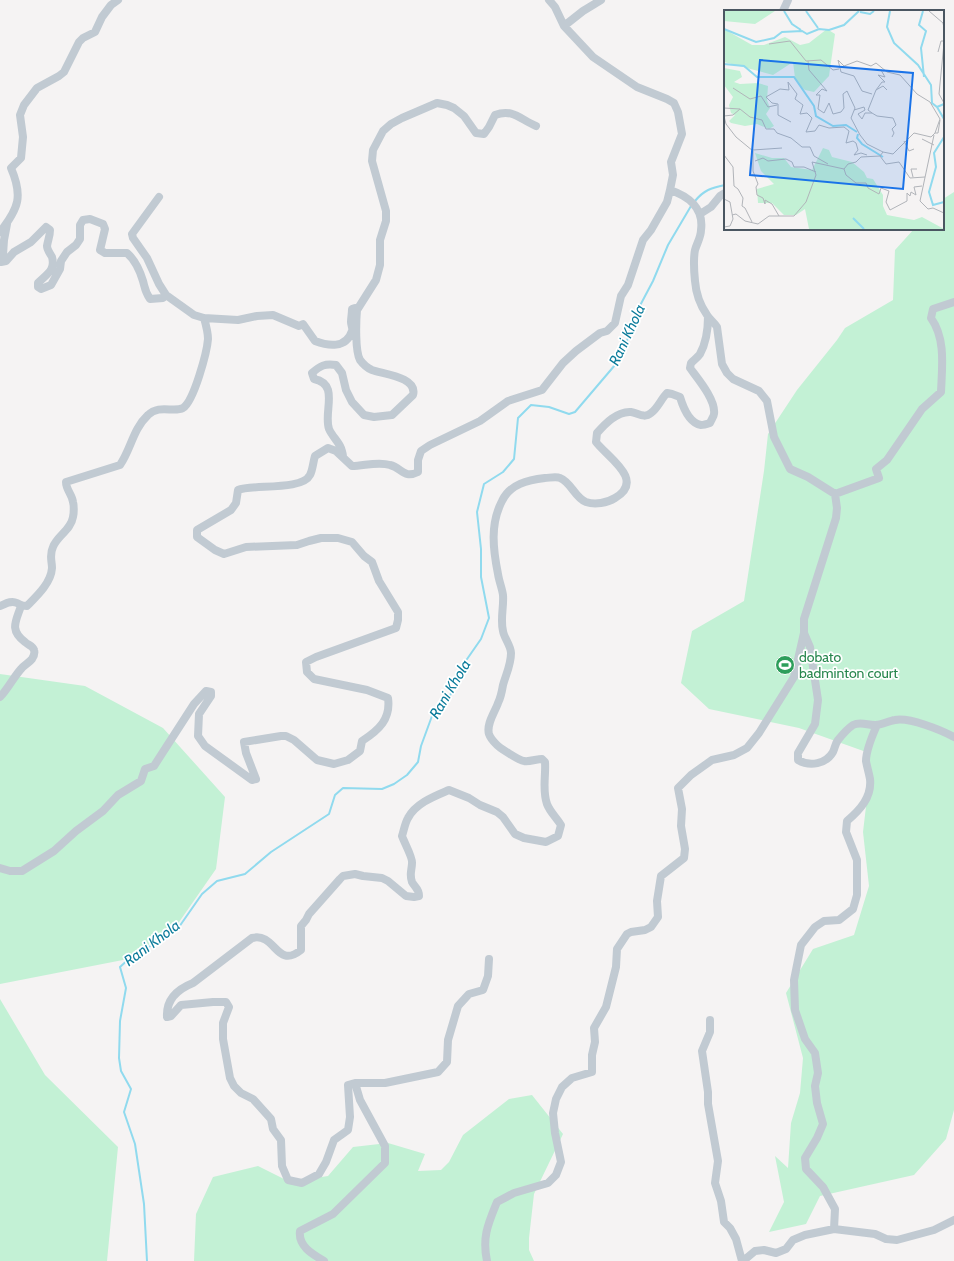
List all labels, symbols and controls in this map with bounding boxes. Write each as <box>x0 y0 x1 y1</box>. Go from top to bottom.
inset map <box>724 10 944 230</box>
water label: Rani Khola <box>605 301 649 369</box>
place label: dobato badminton court <box>799 648 898 682</box>
sports icon: dobato badminton court <box>774 654 796 676</box>
water label: Rani Khola <box>425 656 475 722</box>
water label: Rani Khola <box>120 916 184 970</box>

